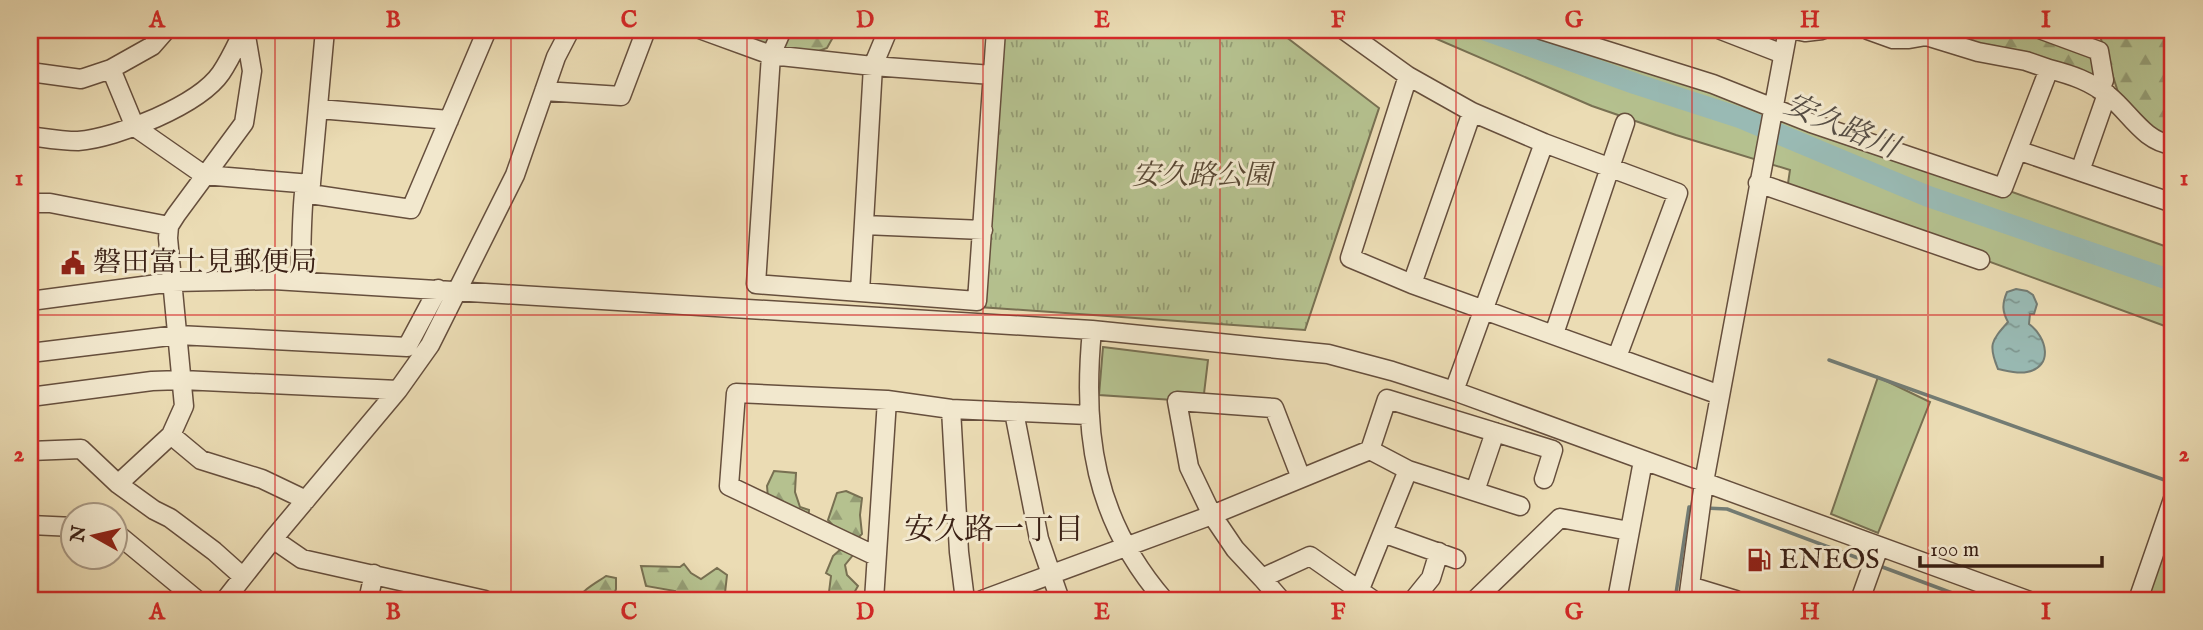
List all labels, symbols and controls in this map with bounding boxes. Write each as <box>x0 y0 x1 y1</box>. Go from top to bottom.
text: A <box>148 6 166 35</box>
text: B <box>385 6 401 35</box>
text: C <box>621 6 638 35</box>
text: D <box>856 6 874 35</box>
text: E <box>1094 6 1110 35</box>
text: F <box>1331 6 1346 35</box>
text: G <box>1565 6 1584 35</box>
text: H <box>1800 6 1820 35</box>
text: I <box>2041 6 2051 35</box>
water label: 安久路川 <box>1778 86 1906 169</box>
park label: 安久路公園 <box>1132 159 1276 194</box>
text: 1 <box>15 164 23 193</box>
text: 1 <box>2180 164 2188 193</box>
place label: 磐田富士見郵便局 <box>93 246 317 281</box>
public building icon: 磐田富士見郵便局 <box>59 249 87 277</box>
text: 2 <box>14 440 25 469</box>
text: 2 <box>2179 440 2190 469</box>
north arrow <box>60 500 130 570</box>
district label: 安久路一丁目 <box>904 512 1084 550</box>
text: N <box>66 524 92 545</box>
scale bar <box>1920 525 2102 569</box>
text: 100 m <box>1930 537 1979 564</box>
place label: ENEOS <box>1779 543 1880 578</box>
fuel station icon: ENEOS <box>1745 546 1773 574</box>
text: A <box>148 598 166 627</box>
text: B <box>385 598 401 627</box>
text: C <box>621 598 638 627</box>
text: D <box>856 598 874 627</box>
text: E <box>1094 598 1110 627</box>
text: F <box>1331 598 1346 627</box>
text: G <box>1565 598 1584 627</box>
text: H <box>1800 598 1820 627</box>
text: I <box>2041 598 2051 627</box>

